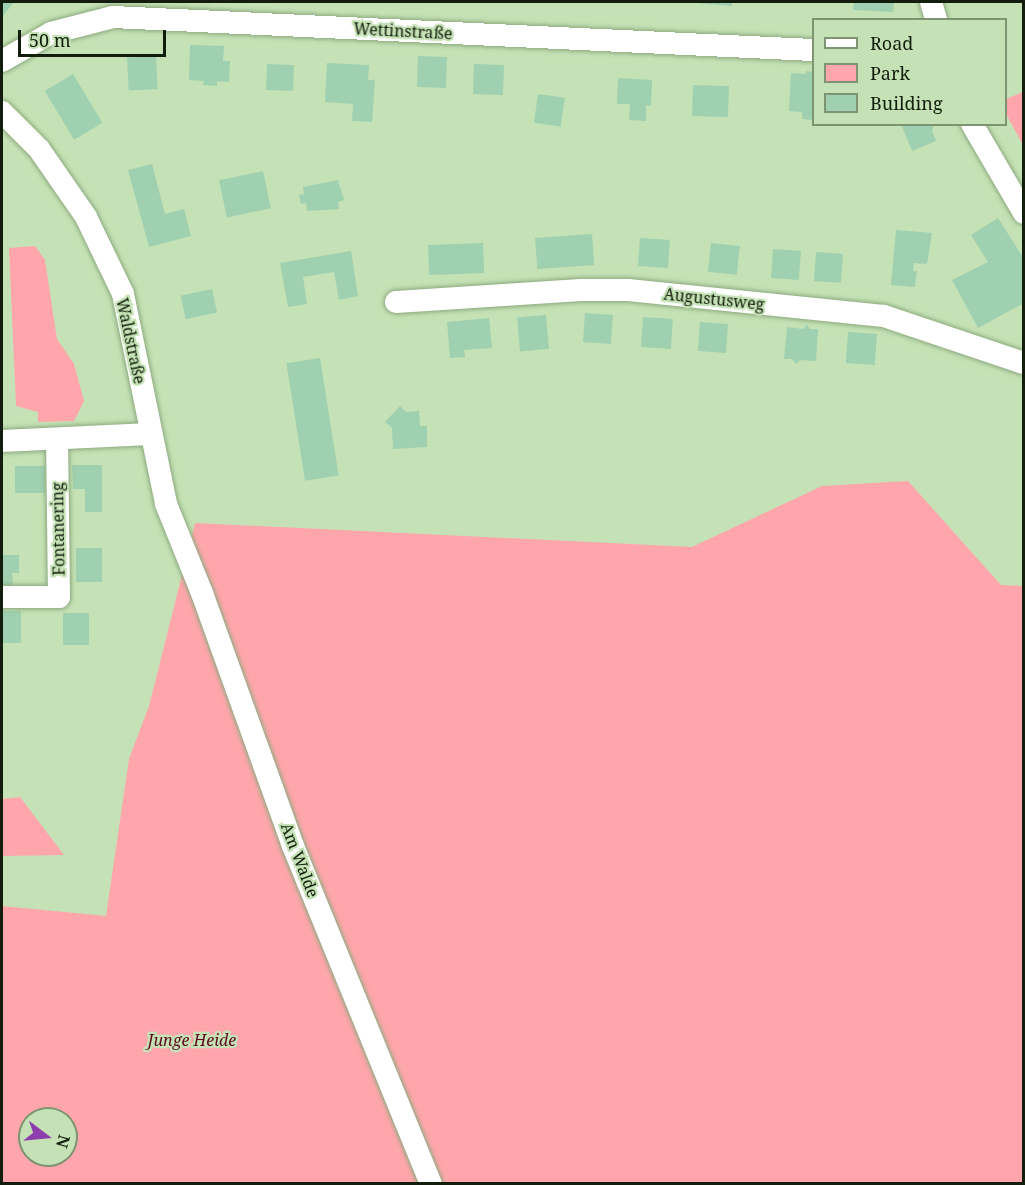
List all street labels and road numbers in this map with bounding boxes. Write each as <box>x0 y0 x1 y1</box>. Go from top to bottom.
street label: Wettinstraße <box>353 19 453 43</box>
street label: Augustusweg <box>663 284 765 314</box>
street label: Waldstraße <box>113 296 149 386</box>
street label: Fontanering <box>48 482 68 576</box>
street label: Am Walde <box>277 820 323 900</box>

